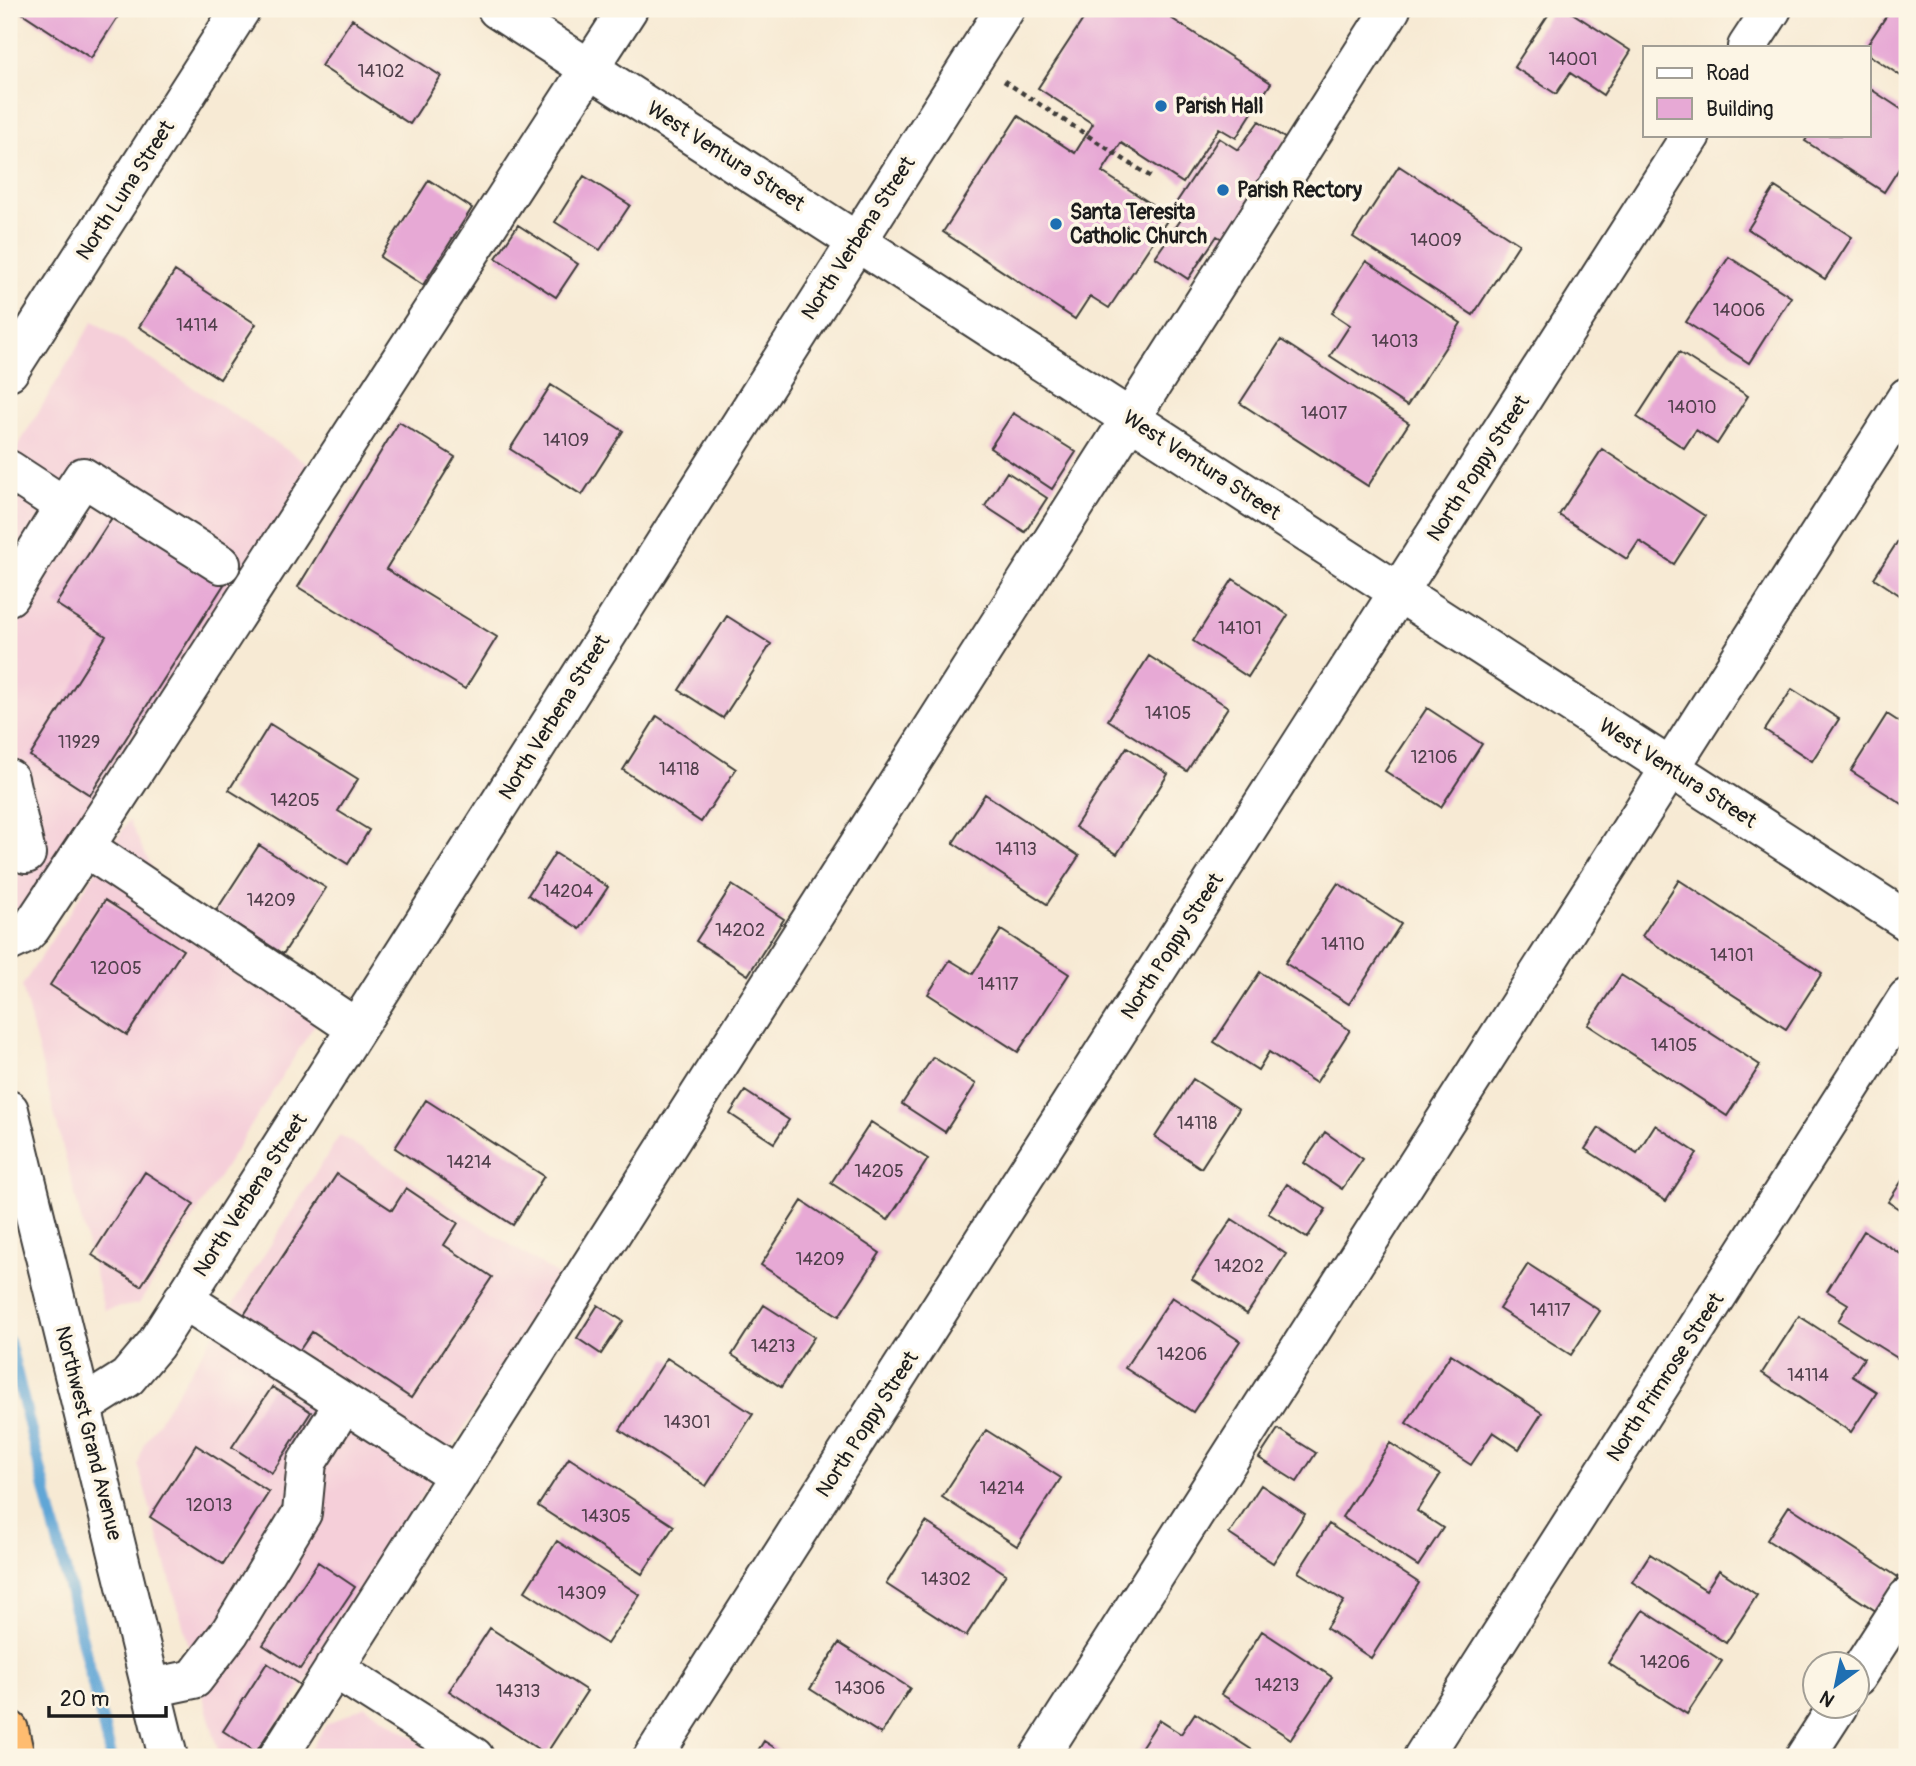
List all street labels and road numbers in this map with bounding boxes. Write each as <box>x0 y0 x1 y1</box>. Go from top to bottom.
street label: West Ventura Street <box>642 95 810 218</box>
street label: North Luna Street <box>70 115 181 265</box>
street label: North Verbena Street <box>795 151 922 325</box>
street label: North Poppy Street <box>1421 390 1536 547</box>
street label: West Ventura Street <box>1118 404 1286 527</box>
street label: North Verbena Street <box>493 629 616 805</box>
street label: West Ventura Street <box>1594 712 1762 835</box>
street label: North Poppy Street <box>1115 868 1230 1025</box>
street label: North Verbena Street <box>187 1108 314 1282</box>
street label: North Primrose Street <box>1601 1287 1730 1467</box>
street label: Northwest Grand Avenue <box>49 1323 128 1544</box>
street label: North Poppy Street <box>810 1346 925 1503</box>

